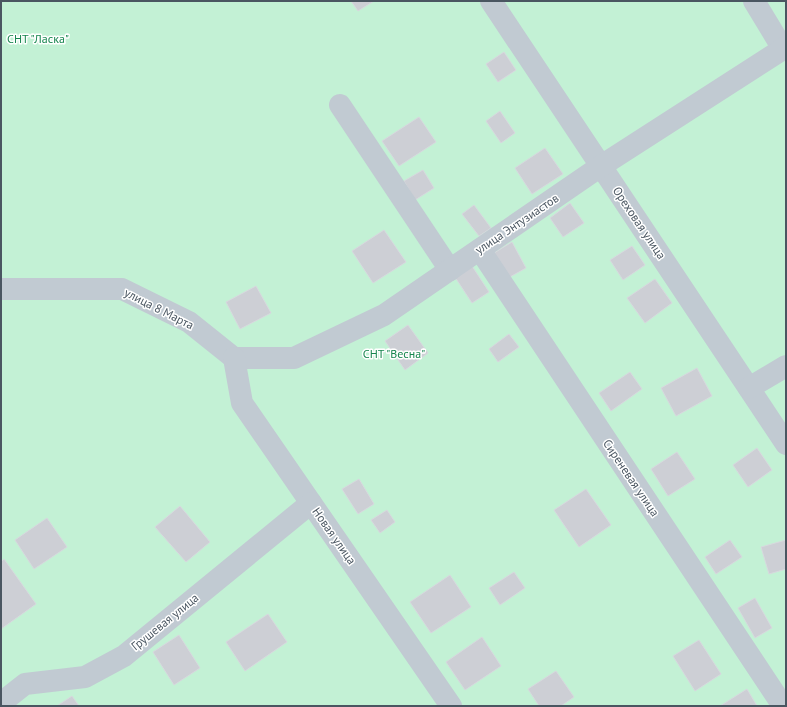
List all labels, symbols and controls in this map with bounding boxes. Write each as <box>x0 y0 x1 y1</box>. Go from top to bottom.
park label: СНТ "Ласка" <box>7 31 69 46</box>
street label: Ореховая улица <box>610 184 669 262</box>
street label: улица Энтузиастов <box>472 190 561 257</box>
street label: улица 8 Марта <box>122 285 197 332</box>
park label: СНТ "Весна" <box>363 346 425 361</box>
street label: Сиреневая улица <box>600 436 663 519</box>
street label: Новая улица <box>309 504 359 567</box>
street label: Грушевая улица <box>128 590 201 653</box>

